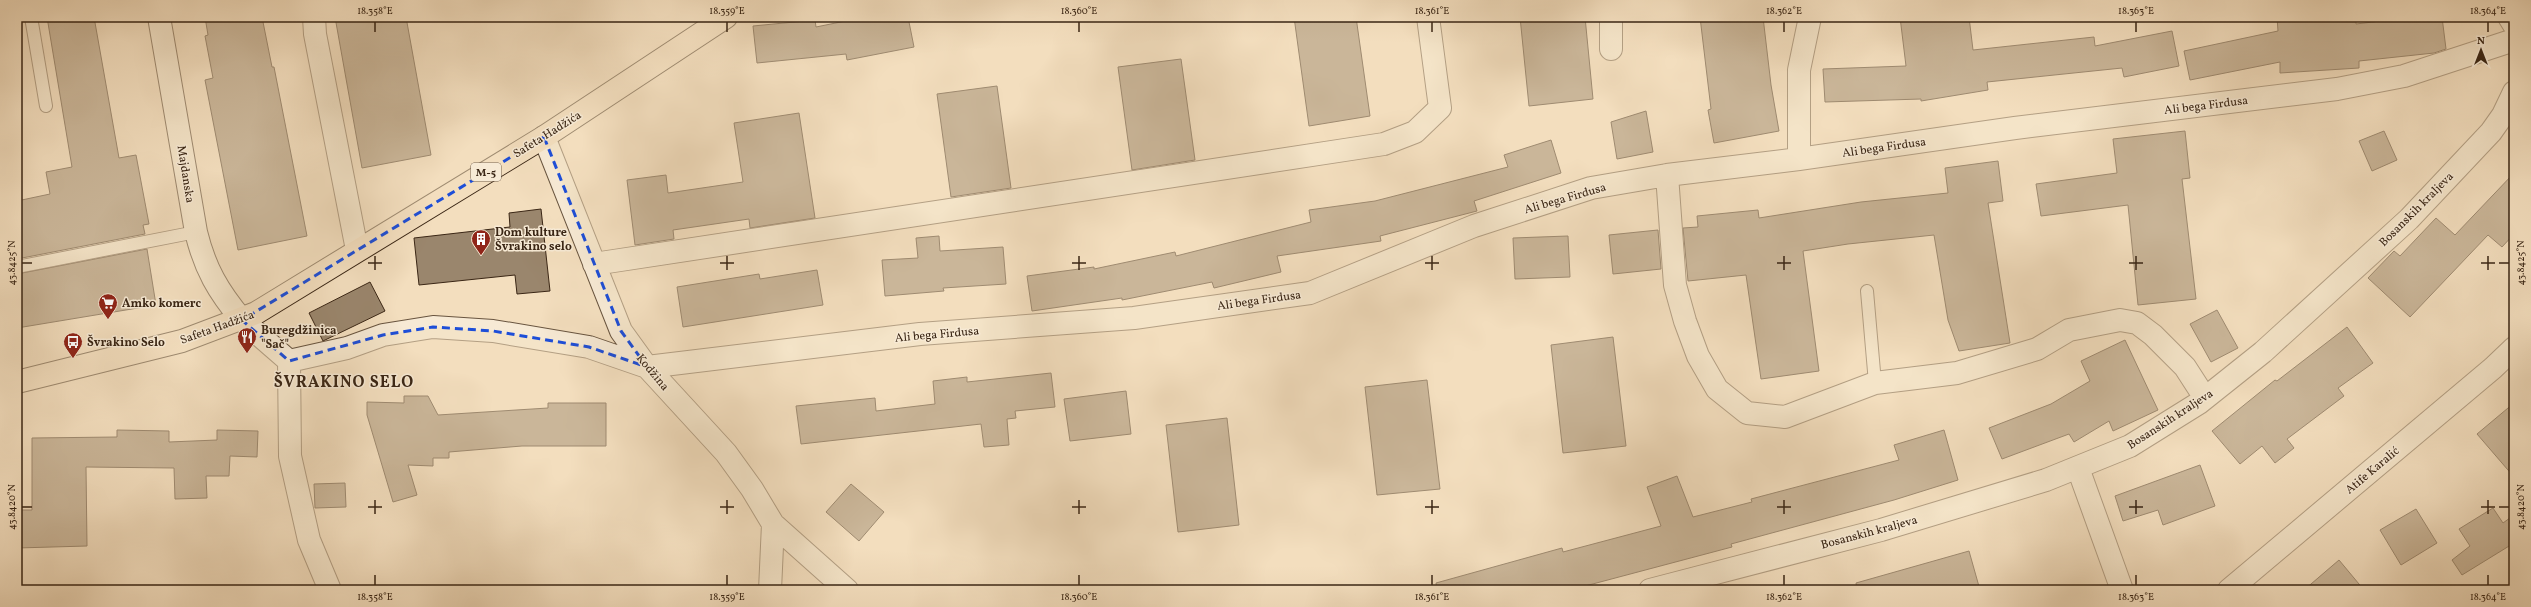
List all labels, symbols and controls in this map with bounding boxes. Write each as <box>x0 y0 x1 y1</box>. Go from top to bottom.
text: 18.358°E <box>357 4 393 18</box>
text: 18.359°E <box>709 4 745 18</box>
text: 18.360°E <box>1061 4 1097 18</box>
text: 18.361°E <box>1415 4 1449 18</box>
text: 18.362°E <box>1766 4 1802 18</box>
text: 18.363°E <box>2118 4 2154 18</box>
text: 18.364°E <box>2470 4 2506 18</box>
north arrow <box>2461 30 2501 70</box>
text: N <box>2477 34 2485 49</box>
street label: Ali bega Firdusa <box>2163 93 2249 119</box>
street label: Safeta Hadžića <box>510 107 585 162</box>
street label: Ali bega Firdusa <box>1841 134 1927 162</box>
street label: Majdanska <box>173 144 197 204</box>
road number: M-5 <box>471 163 501 181</box>
street label: Bosanskih kraljeva <box>2376 169 2458 251</box>
street label: Ali bega Firdusa <box>1522 180 1608 218</box>
place label: Dom kulture Švrakino selo <box>495 225 572 255</box>
building icon: Dom kulture Švrakino selo <box>470 228 492 256</box>
text: 43.8425°N <box>5 240 19 286</box>
text: 43.8425°N <box>2514 240 2528 286</box>
street label: Ali bega Firdusa <box>1216 287 1302 315</box>
supermarket icon: Amko komerc <box>97 292 119 320</box>
place label: Amko komerc <box>122 296 202 312</box>
street label: Safeta Hadžića <box>178 307 257 349</box>
place label: Buregdžinica "Sač" <box>261 323 337 353</box>
street label: Ali bega Firdusa <box>894 323 980 347</box>
restaurant icon: Buregdžinica "Sač" <box>236 326 258 354</box>
bus stop icon: Švrakino Selo <box>62 331 84 359</box>
place label: Švrakino Selo <box>87 334 165 351</box>
street label: Kodžina <box>632 351 672 394</box>
district label: ŠVRAKINO SELO <box>274 371 414 394</box>
street label: Bosanskih kraljeva <box>2125 386 2217 454</box>
street label: Atife Karalić <box>2342 443 2403 498</box>
text: 43.8420°N <box>5 483 19 530</box>
text: 43.8420°N <box>2514 483 2528 530</box>
street label: Bosanskih kraljeva <box>1819 512 1919 554</box>
text: 18.358°E <box>357 590 393 604</box>
text: 18.359°E <box>709 590 745 604</box>
text: 18.360°E <box>1061 590 1097 604</box>
text: 18.361°E <box>1415 590 1449 604</box>
text: 18.362°E <box>1766 590 1802 604</box>
text: 18.363°E <box>2118 590 2154 604</box>
text: 18.364°E <box>2470 590 2506 604</box>

